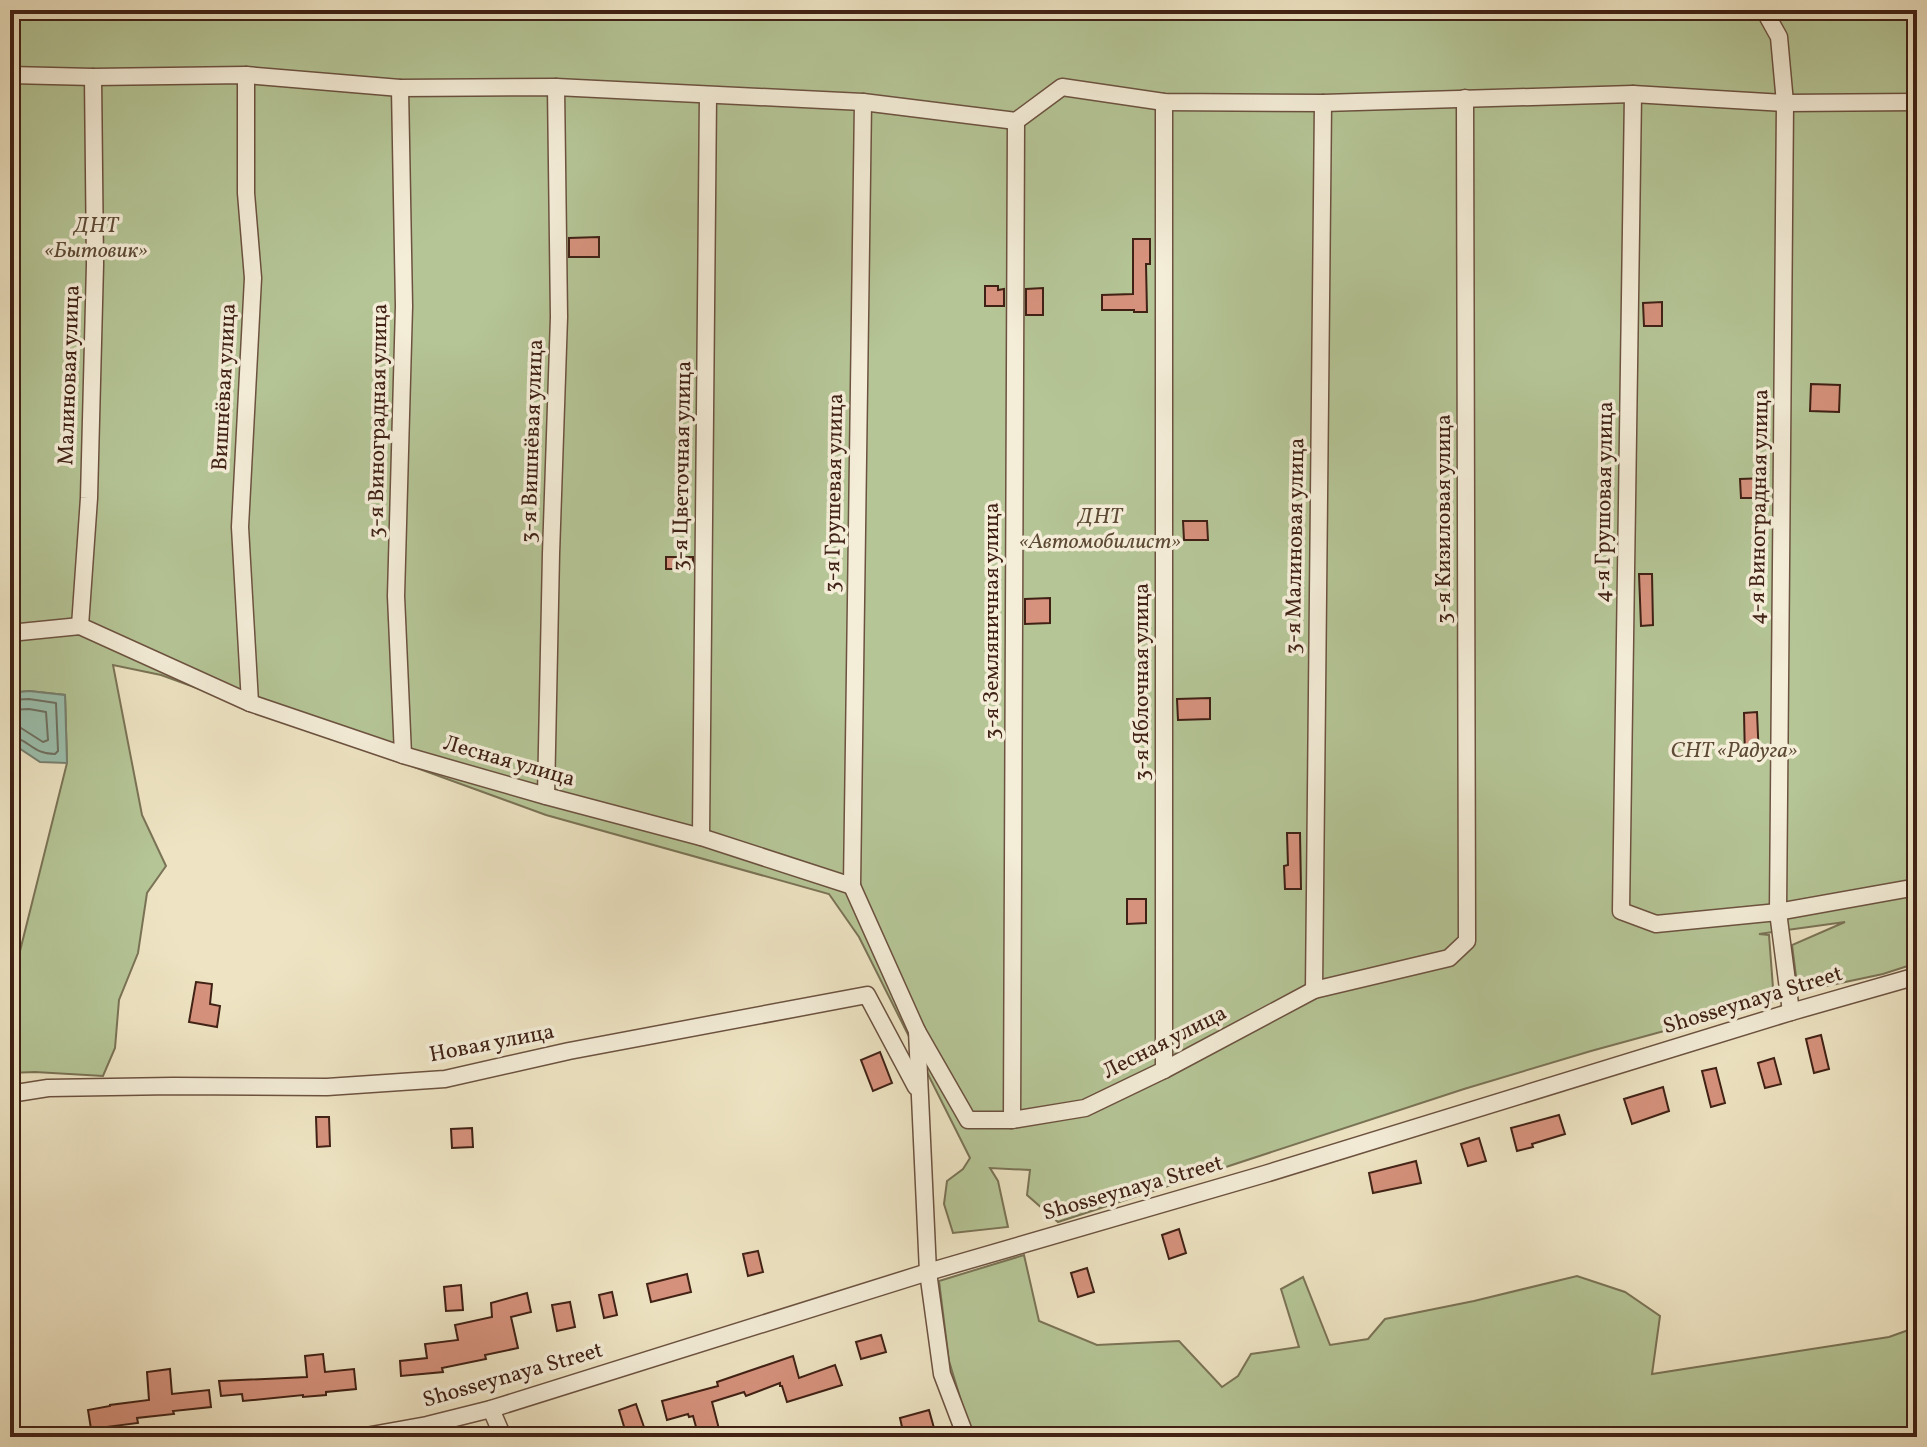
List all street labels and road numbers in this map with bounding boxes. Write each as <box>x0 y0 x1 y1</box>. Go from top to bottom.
street label: Малиновая улица <box>51 284 89 466</box>
street label: Вишнёвая улица <box>205 302 245 472</box>
street label: 3-я Виноградная улица <box>361 303 397 539</box>
street label: 3-я Вишнёвая улица <box>514 338 552 544</box>
street label: 3-я Цветочная улица <box>666 360 700 572</box>
street label: 4-я Виноградная улица <box>1742 389 1778 625</box>
street label: 3-я Грушевая улица <box>818 393 852 593</box>
street label: 4-я Грушовая улица <box>1588 401 1622 603</box>
street label: 3-я Кизиловая улица <box>1429 414 1460 624</box>
street label: 3-я Малиновая улица <box>1279 437 1313 655</box>
street label: 3-я Земляничная улица <box>977 502 1008 740</box>
street label: 3-я Яблочная улица <box>1127 583 1158 781</box>
street label: Лесная улица <box>439 728 579 796</box>
street label: Shosseynaya Street <box>1659 959 1847 1043</box>
street label: Лесная улица <box>1097 998 1233 1088</box>
street label: Новая улица <box>427 1017 557 1071</box>
street label: Shosseynaya Street <box>1039 1148 1227 1230</box>
street label: Shosseynaya Street <box>419 1335 607 1417</box>

